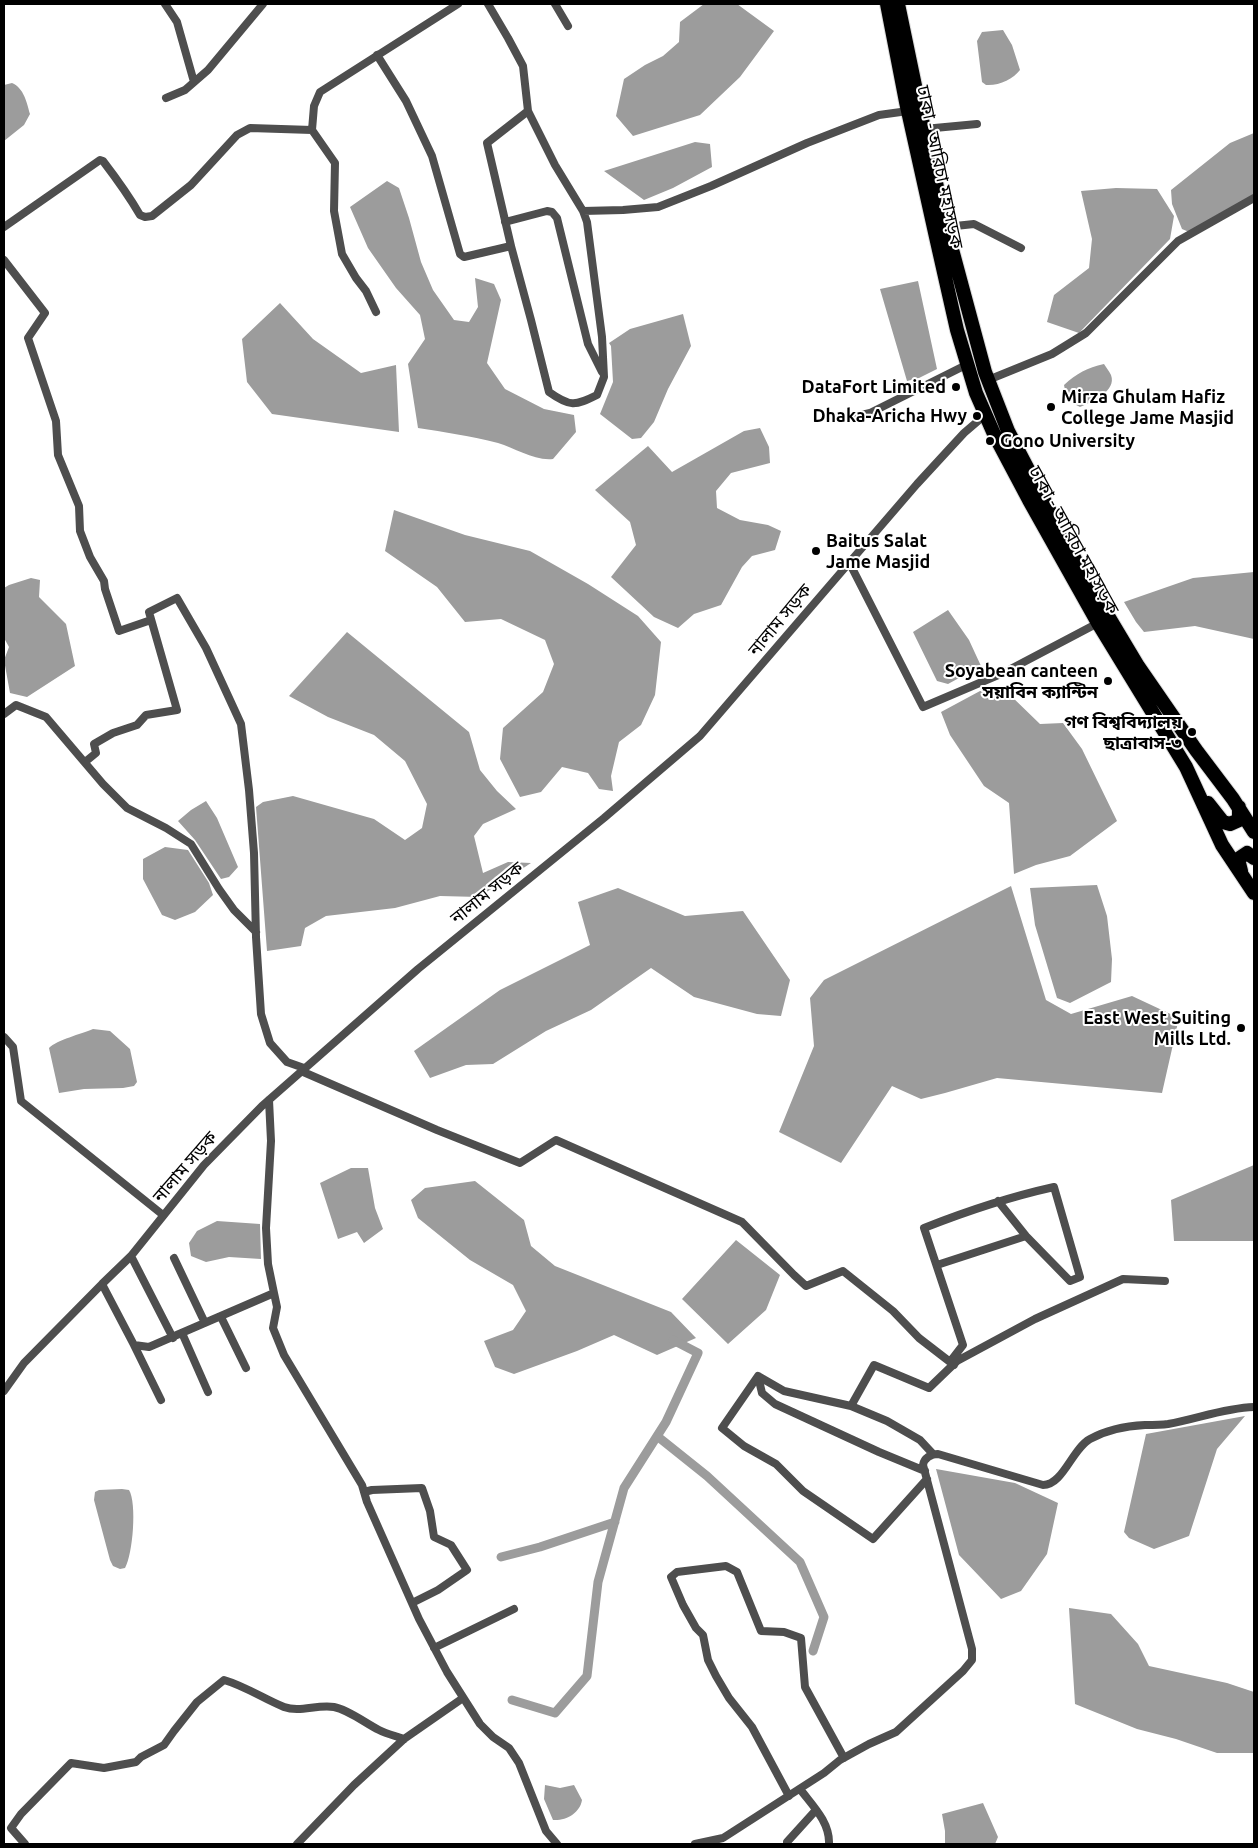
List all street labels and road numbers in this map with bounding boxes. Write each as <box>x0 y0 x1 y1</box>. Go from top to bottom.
street label: ঢাকা - আরিচা মহাসড়ক <box>912 83 968 251</box>
street label: ঢাকা - আরিচা মহাসড়ক <box>1024 462 1124 618</box>
street label: নালাম সড়ক <box>744 580 816 660</box>
street label: নালাম সড়ক <box>446 857 528 929</box>
street label: নালাম সড়ক <box>148 1127 222 1207</box>

